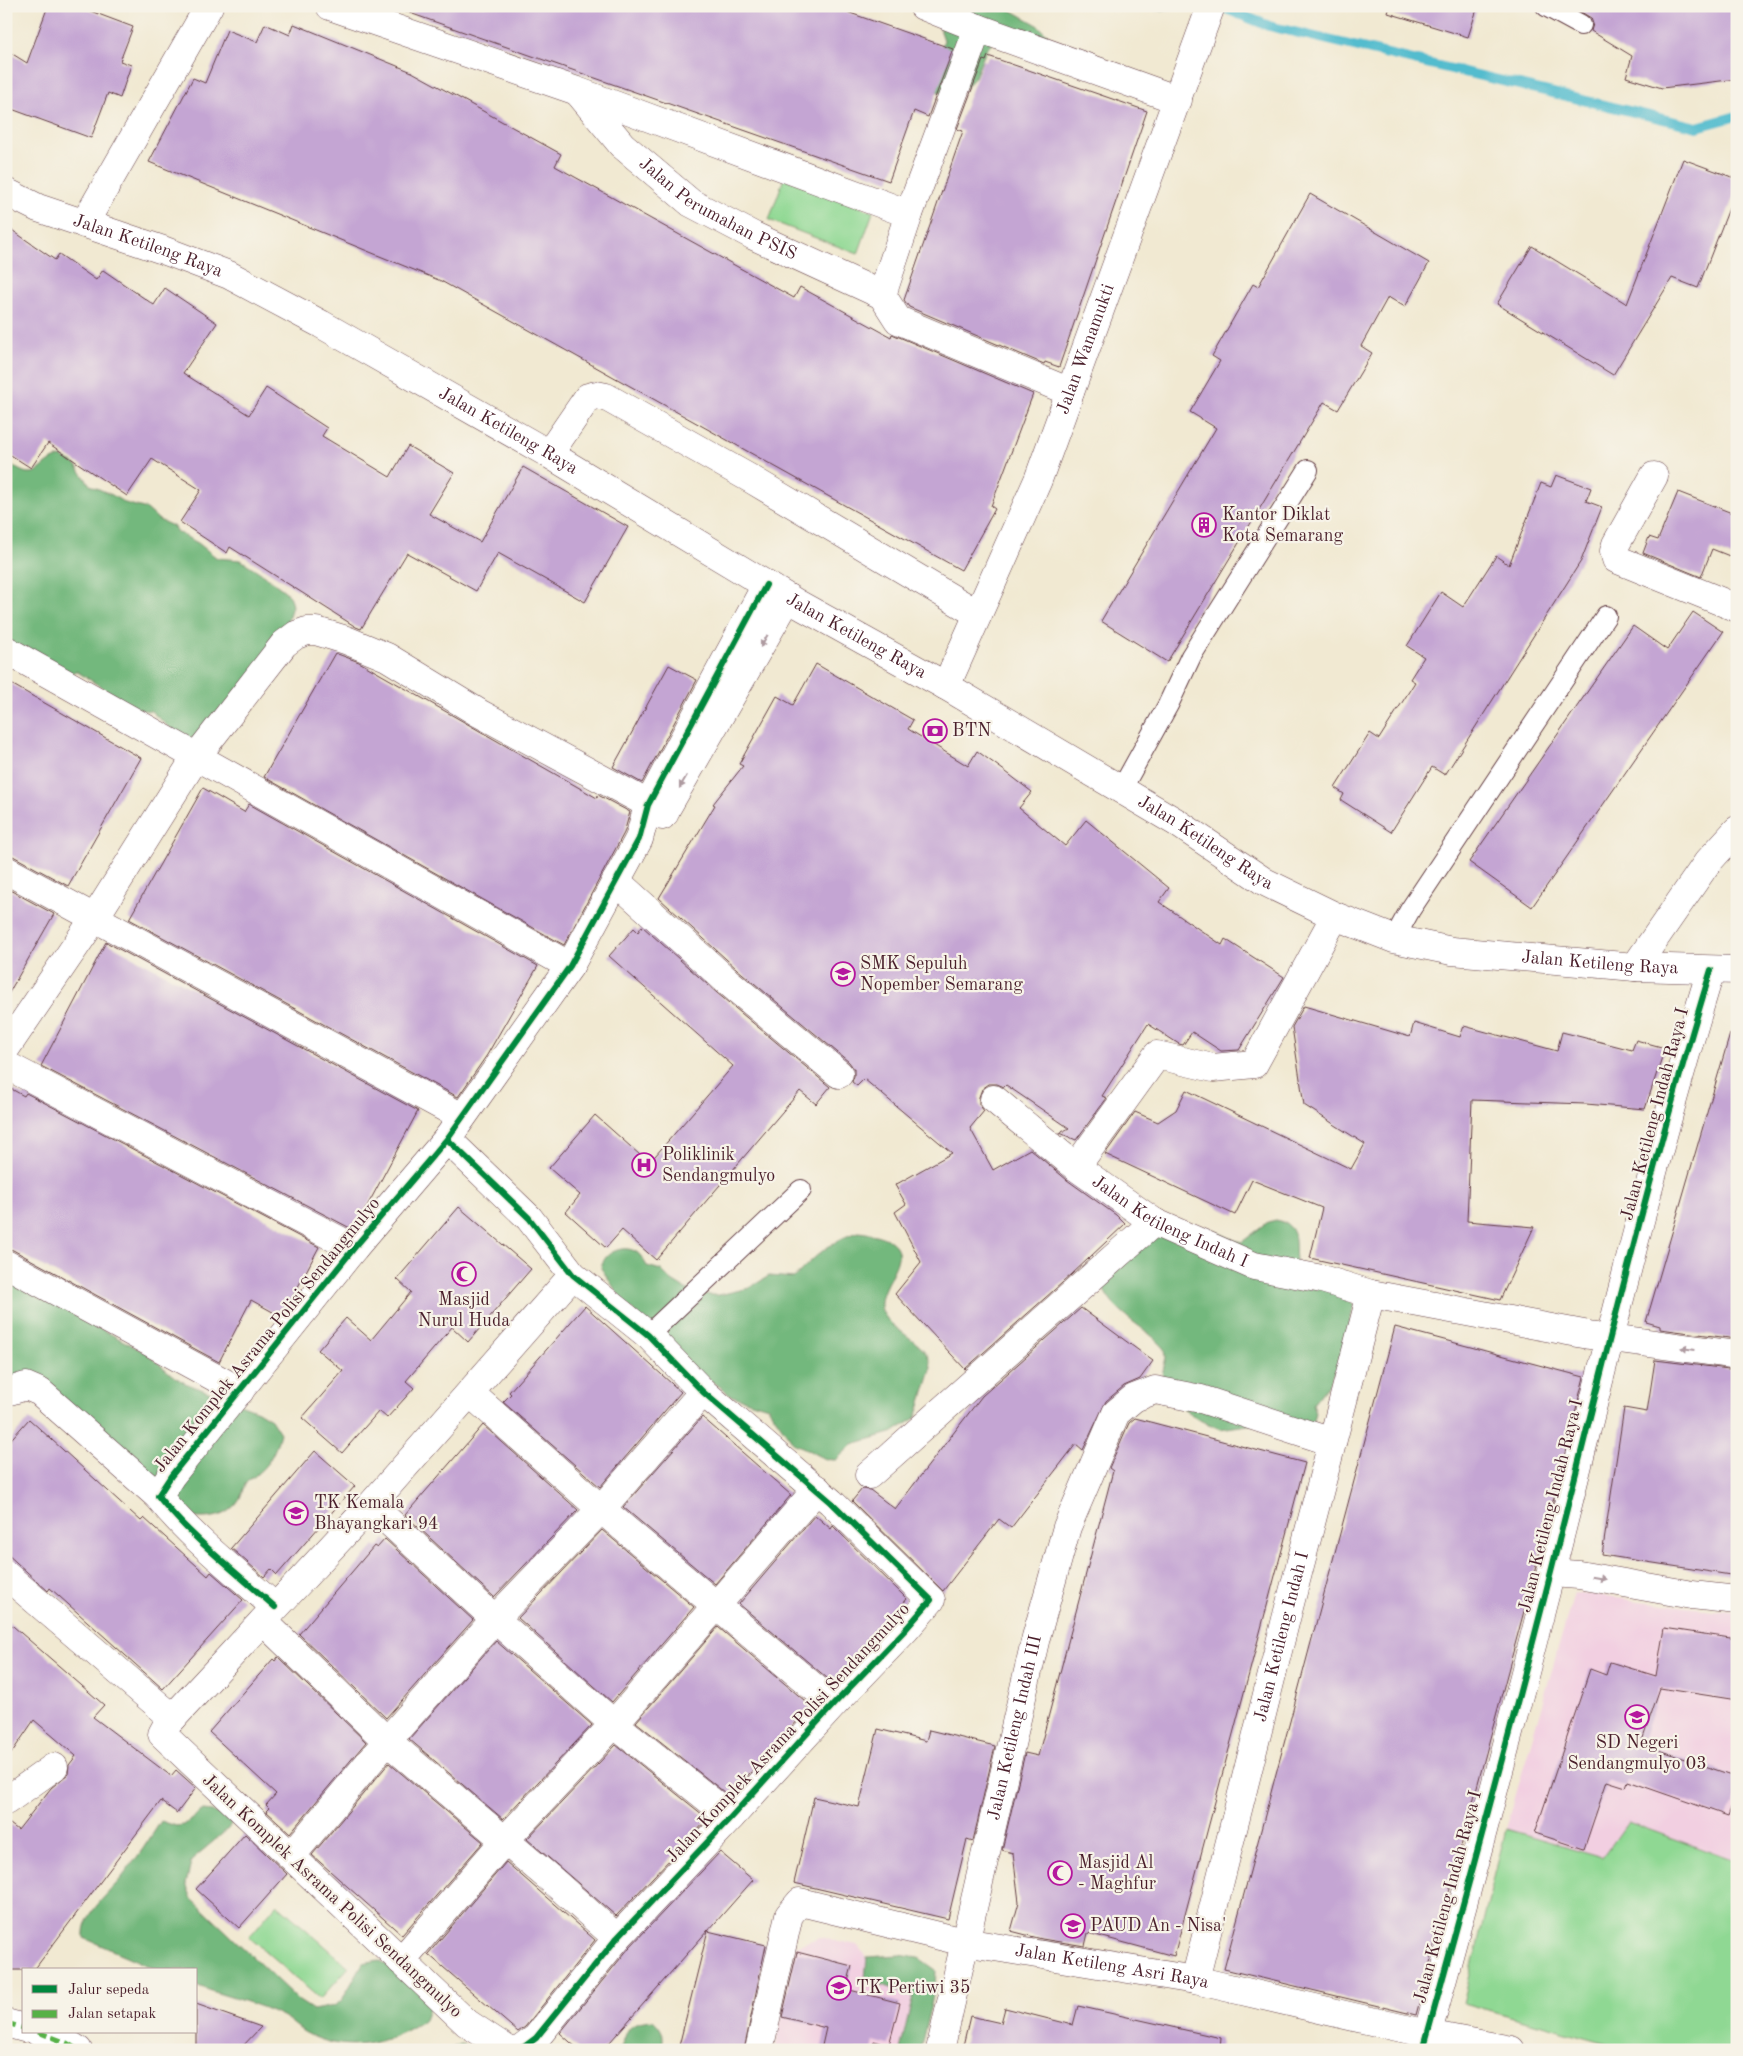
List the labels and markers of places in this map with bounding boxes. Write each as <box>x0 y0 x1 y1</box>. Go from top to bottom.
place label: Kantor Diklat Kota Semarang <box>1222 506 1343 545</box>
building icon: Kantor Diklat Kota Semarang <box>1191 512 1217 538</box>
bank icon: BTN <box>922 718 948 744</box>
place label: BTN <box>952 722 991 740</box>
place label: SMK Sepuluh Nopember Semarang <box>860 955 1023 994</box>
school or university icon: SMK Sepuluh Nopember Semarang <box>830 961 856 987</box>
place label: Poliklinik Sendangmulyo <box>662 1146 775 1185</box>
hospital icon: Poliklinik Sendangmulyo <box>631 1152 657 1178</box>
mosque icon: Masjid Nurul Huda <box>451 1261 477 1287</box>
place label: Masjid Nurul Huda <box>418 1291 510 1330</box>
place label: TK Kemala Bhayangkari 94 <box>314 1494 439 1533</box>
school or university icon: TK Kemala Bhayangkari 94 <box>283 1500 309 1526</box>
school or university icon: SD Negeri Sendangmulyo 03 <box>1624 1704 1650 1730</box>
place label: SD Negeri Sendangmulyo 03 <box>1567 1734 1707 1773</box>
place label: Masjid Al - Maghfur <box>1078 1854 1157 1893</box>
mosque icon: Masjid Al - Maghfur <box>1047 1860 1073 1886</box>
school or university icon: PAUD An - Nisa' <box>1060 1913 1086 1939</box>
place label: PAUD An - Nisa' <box>1090 1917 1226 1935</box>
school or university icon: TK Pertiwi 35 <box>826 1975 852 2001</box>
place label: TK Pertiwi 35 <box>856 1979 970 1997</box>

